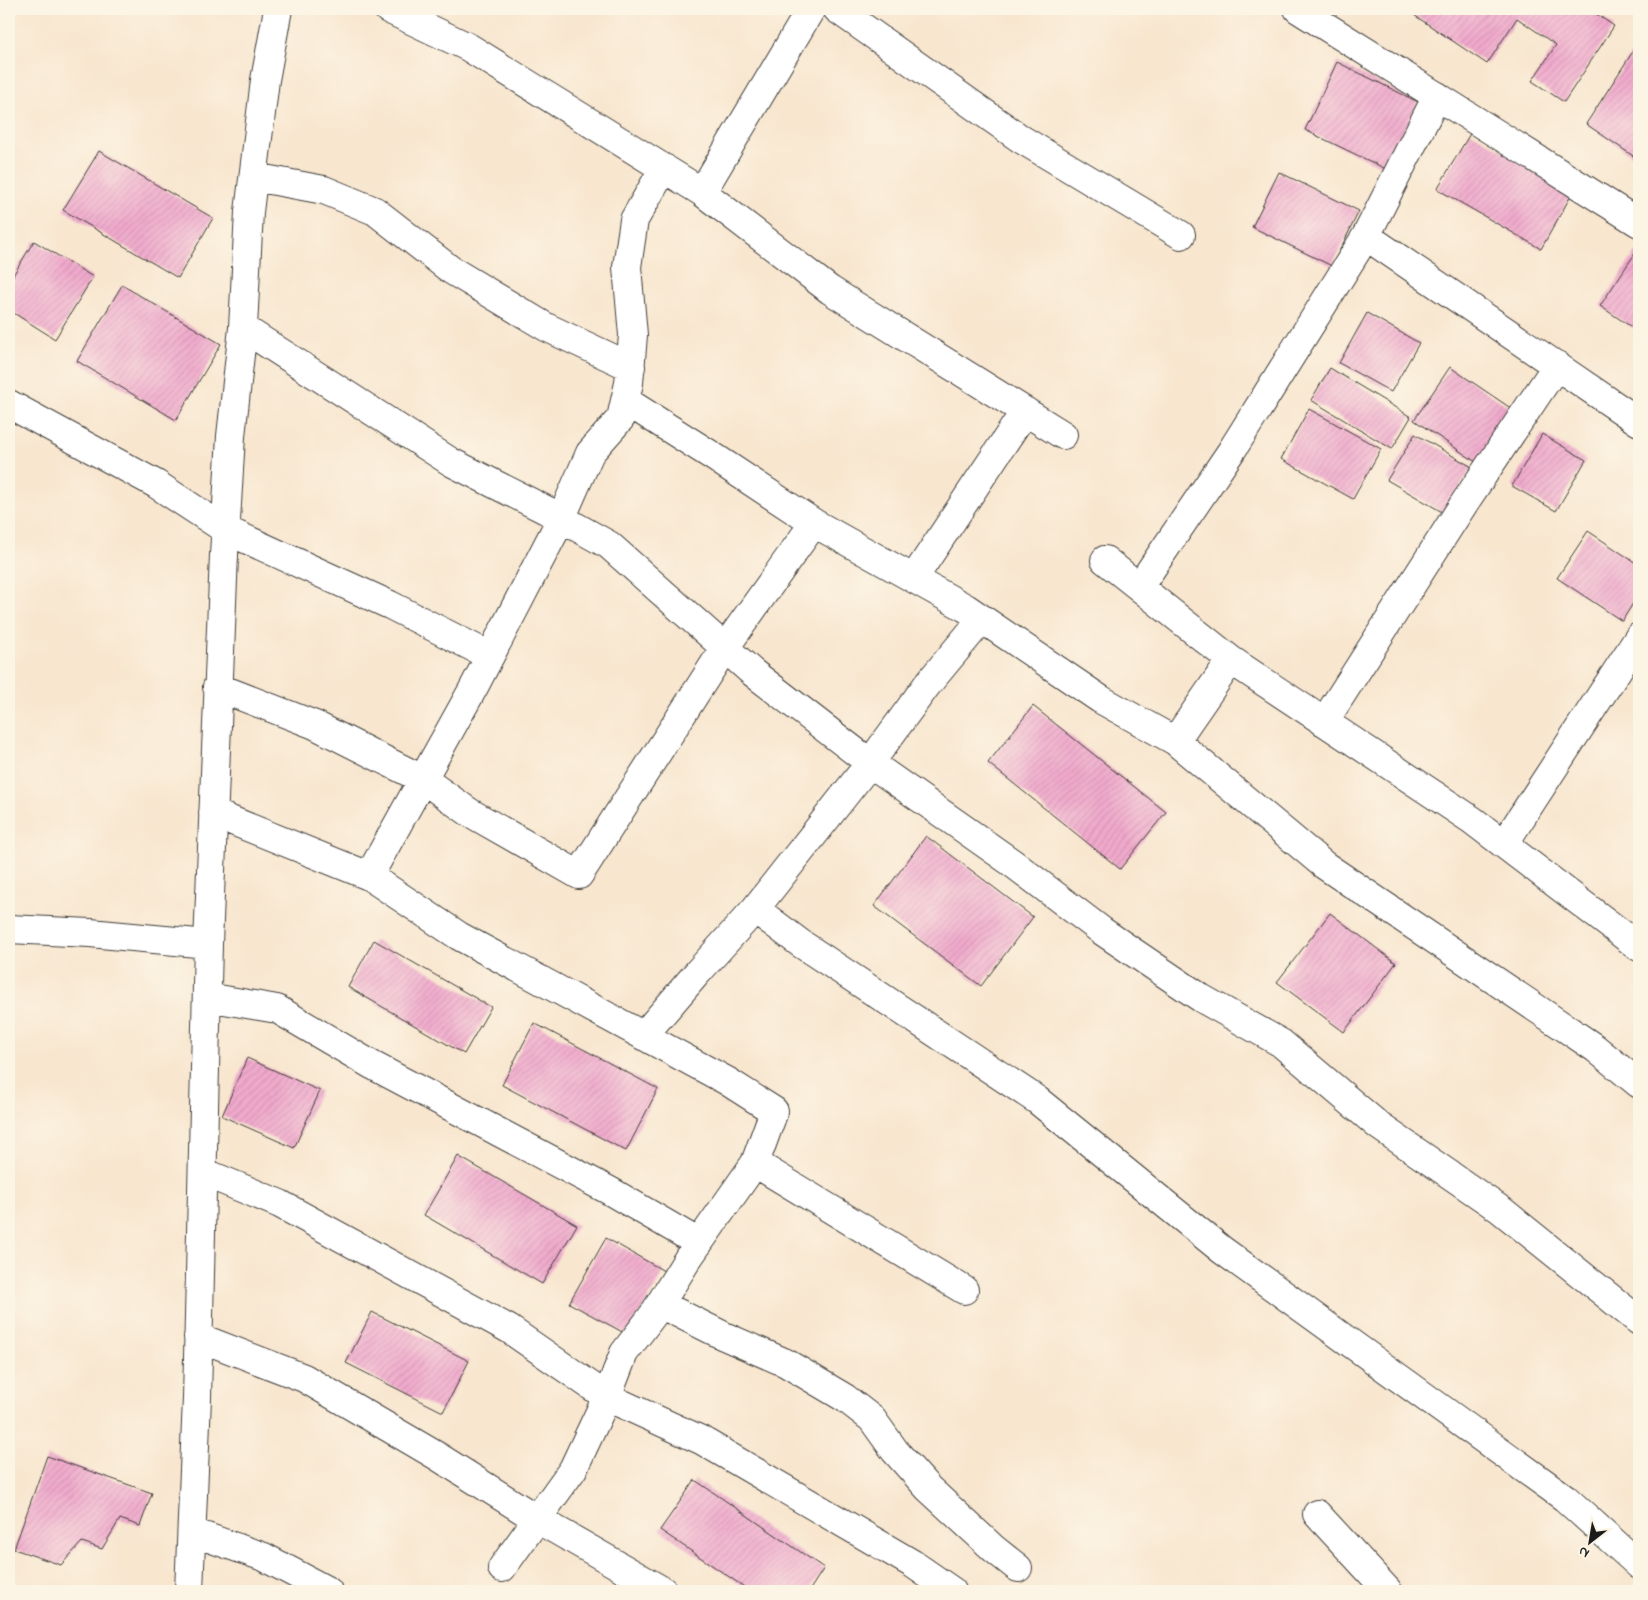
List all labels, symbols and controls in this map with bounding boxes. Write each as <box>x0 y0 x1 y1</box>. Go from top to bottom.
north arrow <box>1566 1518 1616 1568</box>
text: N <box>1575 1540 1594 1563</box>

